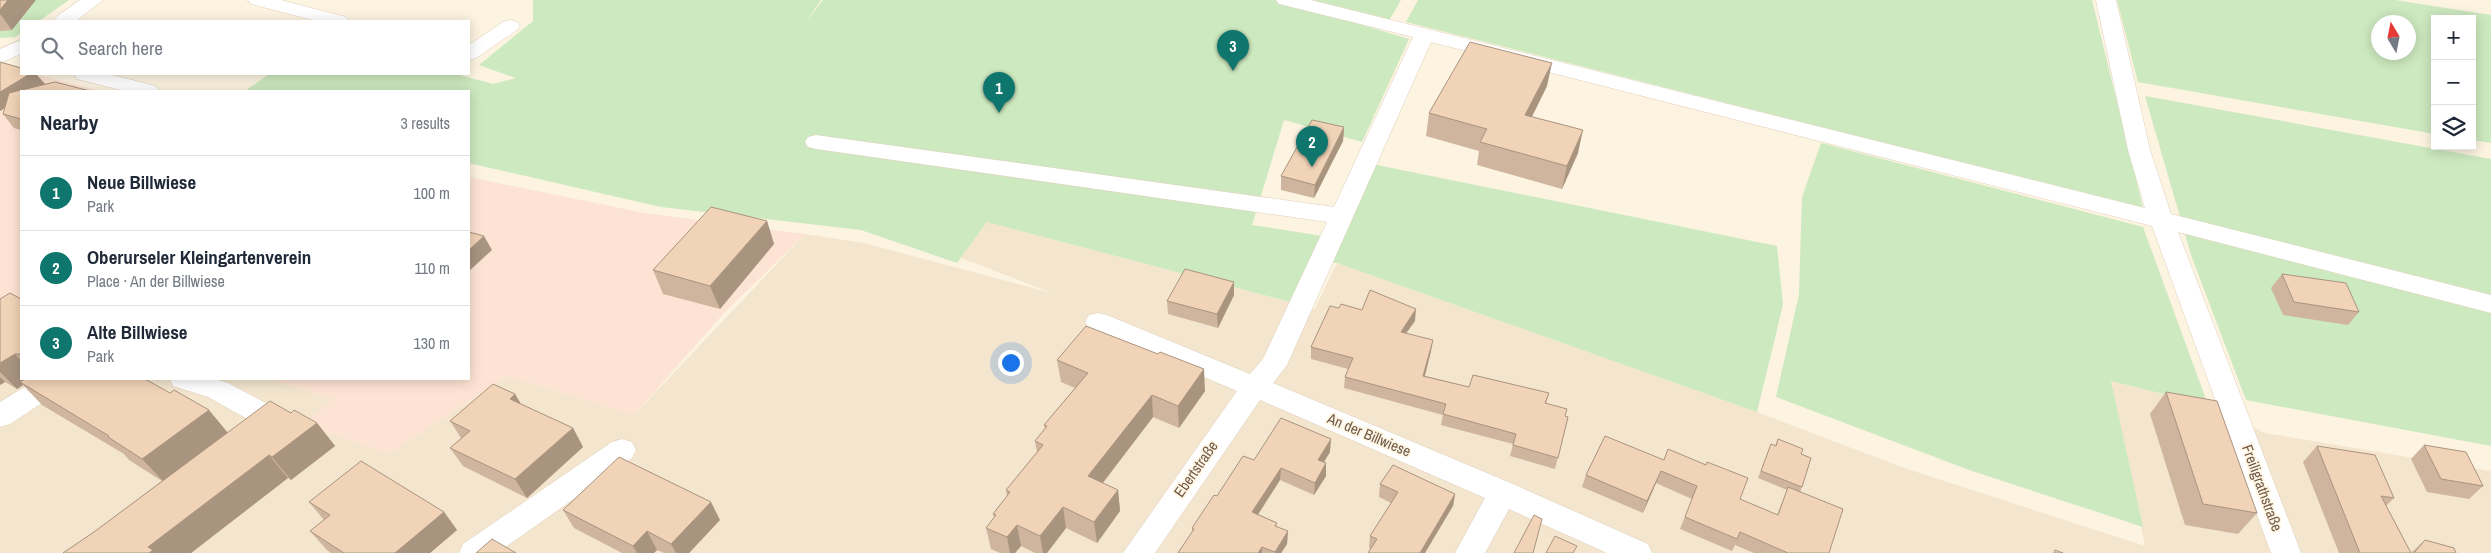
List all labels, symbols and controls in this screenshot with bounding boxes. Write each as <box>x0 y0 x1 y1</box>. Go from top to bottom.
north arrow <box>2371 15 2416 60</box>
map controls <box>2431 15 2476 150</box>
button: + <box>2431 15 2476 60</box>
search box <box>20 20 470 75</box>
pin: 3 <box>1217 30 1249 71</box>
icon: search <box>38 34 66 62</box>
text: Search here <box>78 35 163 61</box>
button: − <box>2431 60 2476 105</box>
pin: 1 <box>983 72 1015 113</box>
button: layers <box>2431 105 2476 150</box>
text: Nearby <box>40 108 98 137</box>
text: 3 results <box>400 112 450 134</box>
pin: 2 <box>1296 126 1328 167</box>
text: Neue Billwiese <box>87 169 196 195</box>
text: 1 <box>52 182 60 204</box>
text: 100 m <box>414 182 450 204</box>
text: Park <box>87 195 114 217</box>
text: Oberurseler Kleingartenverein <box>87 244 311 270</box>
text: 2 <box>52 257 60 279</box>
text: 110 m <box>414 257 450 279</box>
text: Place · An der Billwiese <box>87 270 225 292</box>
text: Alte Billwiese <box>87 319 187 345</box>
text: 3 <box>52 332 60 354</box>
text: 130 m <box>414 332 450 354</box>
text: Park <box>87 345 114 367</box>
your location <box>998 350 1024 376</box>
street label: An der Billwiese <box>1323 407 1414 462</box>
street label: Ebertstraße <box>1169 436 1223 501</box>
street label: Freiligrathstraße <box>2237 442 2288 534</box>

